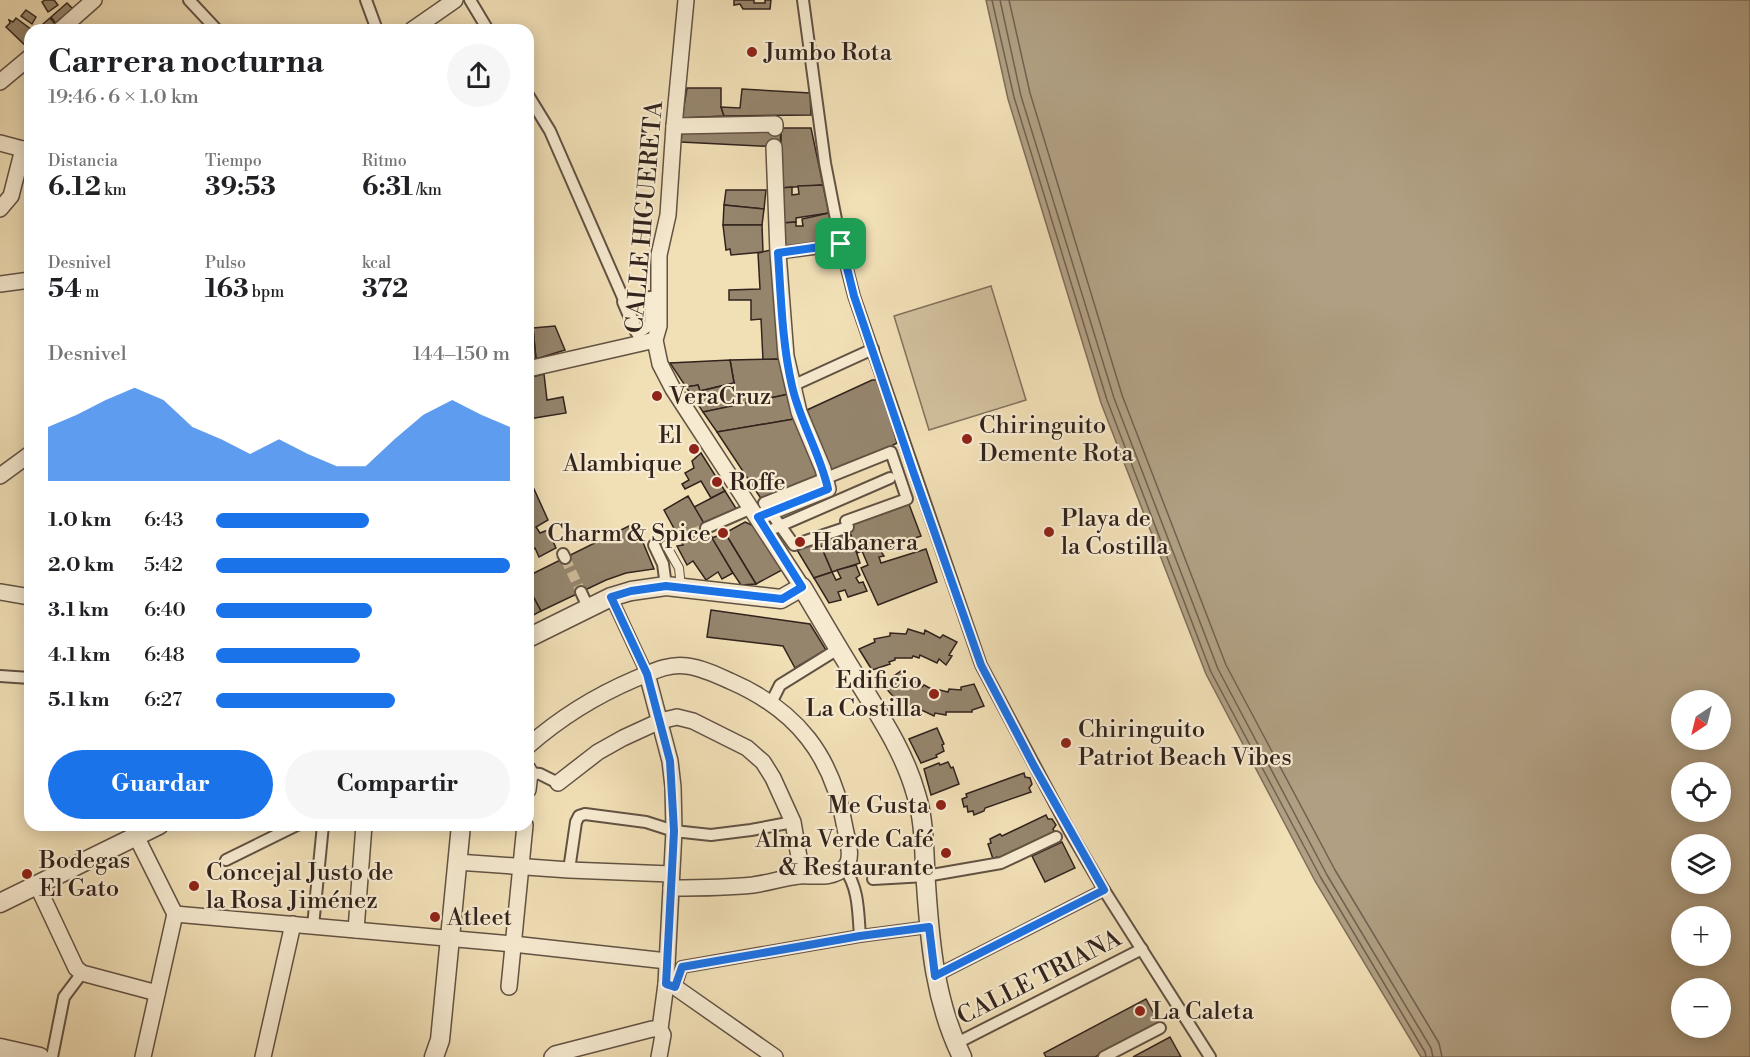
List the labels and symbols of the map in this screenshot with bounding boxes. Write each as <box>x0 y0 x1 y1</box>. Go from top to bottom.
place label: Jumbo Rota <box>763 38 893 68</box>
marker: Jumbo Rota <box>745 45 759 59</box>
street label: CALLE HIGUERETA <box>620 99 670 334</box>
pin <box>815 218 866 269</box>
place label: VeraCruz <box>668 382 771 412</box>
marker: VeraCruz <box>650 389 664 403</box>
place label: Chiringuito Demente Rota <box>979 411 1134 469</box>
place label: El Alambique <box>562 421 682 479</box>
marker: Chiringuito Demente Rota <box>960 432 974 446</box>
marker: El Alambique <box>687 442 701 456</box>
place label: Roffe <box>729 468 786 498</box>
marker: Roffe <box>710 475 724 489</box>
place label: Playa de la Costilla <box>1061 504 1169 562</box>
place label: Charm & Spice <box>547 519 711 549</box>
marker: Playa de la Costilla <box>1042 525 1056 539</box>
marker: Charm & Spice <box>716 526 730 540</box>
place label: Habanera <box>812 528 919 558</box>
marker: Habanera <box>793 535 807 549</box>
place label: Edificio La Costilla <box>806 666 923 724</box>
marker: Edificio La Costilla <box>927 687 941 701</box>
north arrow <box>1671 690 1731 750</box>
place label: Chiringuito Patriot Beach Vibes <box>1078 715 1292 773</box>
marker: Chiringuito Patriot Beach Vibes <box>1059 736 1073 750</box>
place label: Me Gusta <box>828 791 930 821</box>
marker: Me Gusta <box>934 798 948 812</box>
place label: Alma Verde Café & Restaurante <box>754 825 934 883</box>
place label: Bodegas El Gato <box>38 846 130 904</box>
marker: Alma Verde Café & Restaurante <box>939 846 953 860</box>
place label: Concejal Justo de la Rosa Jiménez <box>206 858 394 916</box>
marker: Bodegas El Gato <box>20 867 34 881</box>
marker: Concejal Justo de la Rosa Jiménez <box>187 879 201 893</box>
place label: Atleet <box>446 903 513 933</box>
marker: Atleet <box>428 910 442 924</box>
street label: CALLE TRIANA <box>952 923 1127 1032</box>
place label: La Caleta <box>1152 997 1255 1027</box>
marker: La Caleta <box>1133 1004 1147 1018</box>

